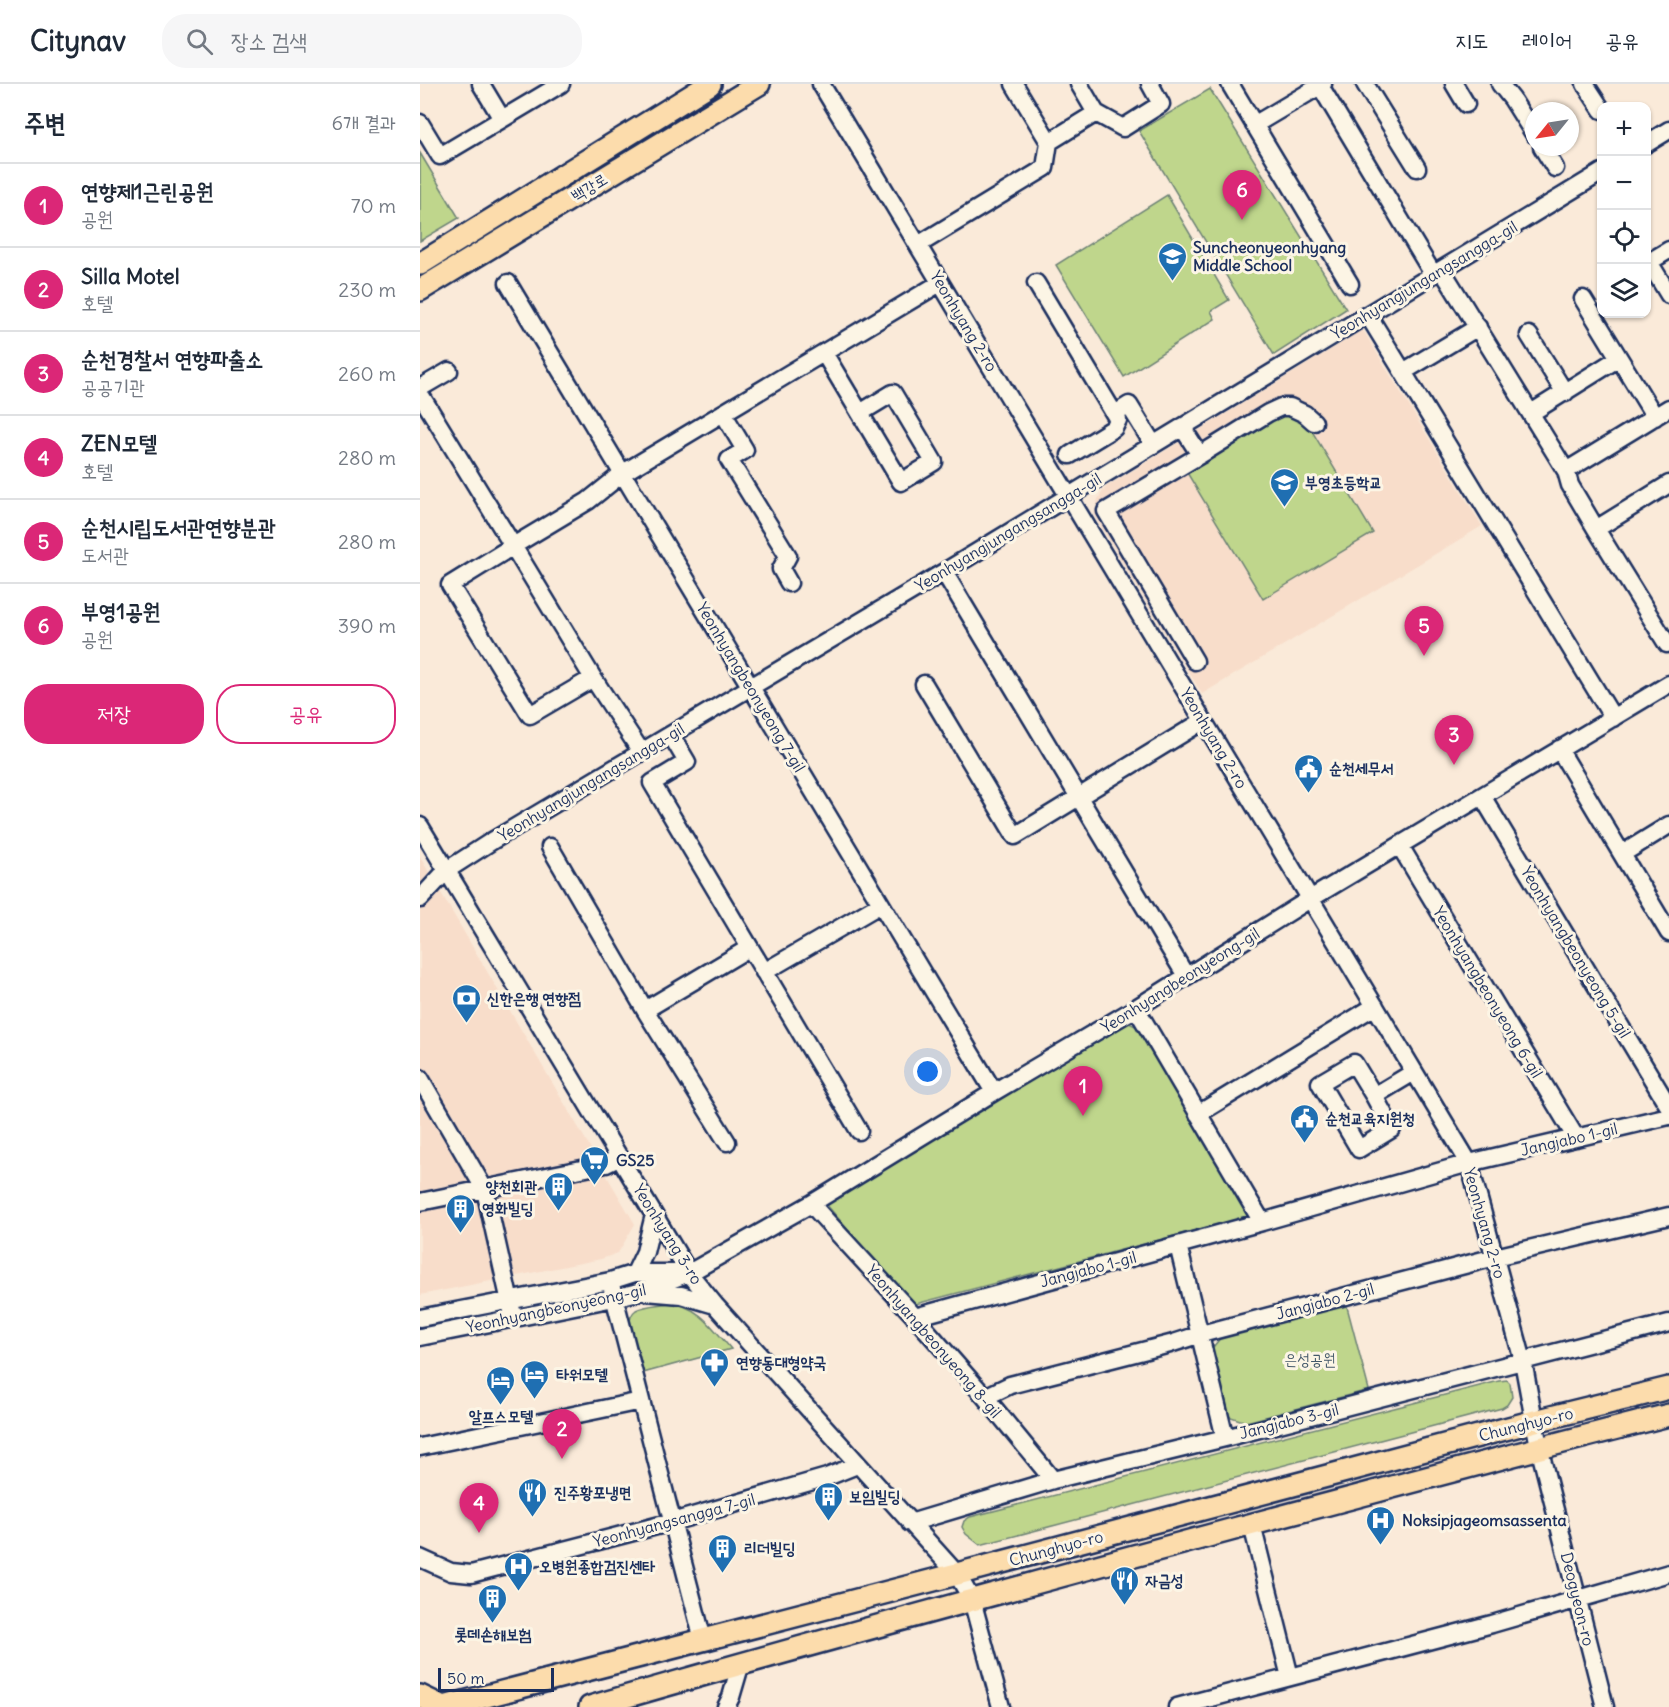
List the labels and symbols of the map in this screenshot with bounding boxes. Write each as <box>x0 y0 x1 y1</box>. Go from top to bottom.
north arrow <box>1525 102 1579 156</box>
street label: 백강로 <box>567 168 611 206</box>
pin: 6 <box>1222 170 1262 220</box>
street label: Yeonhyangjungangsangga-gil <box>1327 216 1521 344</box>
place label: Suncheonyeonhyang Middle School <box>1193 237 1346 275</box>
school or university icon: Suncheonyeonhyang Middle School <box>1156 240 1188 282</box>
street label: Yeonhyang 2-ro <box>926 267 1002 375</box>
school or university icon: 부영초등학교 <box>1268 466 1300 508</box>
street label: Yeonhyangjungangsangga-gil <box>911 468 1105 596</box>
place label: 부영초등학교 <box>1305 472 1382 492</box>
street label: Yeonhyangbeonyeong 7-gil <box>692 598 810 776</box>
pin: 5 <box>1404 606 1444 656</box>
street label: Yeonhyang 2-ro <box>1176 684 1252 792</box>
pin: 3 <box>1434 716 1474 765</box>
street label: Yeonhyangjungangsangga-gil <box>494 718 688 846</box>
public building icon: 순천세무서 <box>1292 752 1324 794</box>
place label: 순천세무서 <box>1329 758 1394 778</box>
street label: Yeonhyangbeonyeong 5-gil <box>1517 863 1635 1041</box>
street label: Yeonhyangbeonyeong 6-gil <box>1429 903 1547 1081</box>
street label: Yeonhyangbeonyeong-gil <box>1097 923 1263 1037</box>
bank icon: 신한은행 연향점 <box>450 982 482 1024</box>
place label: 신한은행 연향점 <box>487 988 581 1008</box>
your location <box>913 1057 942 1086</box>
pin: 1 <box>1064 1066 1102 1116</box>
public building icon: 순천교육지원청 <box>1288 1102 1320 1144</box>
place label: 순천교육지원청 <box>1325 1108 1415 1128</box>
street label: Jangjabo 1-gil <box>1518 1118 1620 1160</box>
supermarket icon: GS25 <box>579 1144 611 1186</box>
place label: GS25 <box>616 1150 654 1170</box>
street label: Yeonhyang 2-ro <box>1460 1165 1510 1281</box>
building icon: 양천회관 <box>542 1170 574 1212</box>
place label: 양천회관 <box>486 1176 537 1196</box>
street label: Yeonhyang 3-ro <box>629 1180 707 1288</box>
building icon: 영화빌딩 <box>445 1192 477 1234</box>
place label: 영화빌딩 <box>482 1198 534 1218</box>
street label: Jangjabo 1-gil <box>1038 1247 1138 1291</box>
street label: Yeonhyangbeonyeong 8-gil <box>862 1260 1006 1422</box>
street label: Jangjabo 2-gil <box>1274 1278 1376 1324</box>
street label: Yeonhyangbeonyeong-gil <box>464 1279 648 1337</box>
pharmacy icon: 연향동대형약국 <box>699 1346 731 1388</box>
park label: 은성공원 <box>1284 1349 1336 1369</box>
place label: 연향동대형약국 <box>736 1352 826 1372</box>
hotel icon: 타워모텔 <box>519 1358 551 1400</box>
hotel icon: 알프스모텔 <box>485 1364 517 1406</box>
place label: 타워모텔 <box>556 1364 609 1384</box>
street label: Jangjabo 3-gil <box>1237 1399 1341 1443</box>
street label: Chunghyo-ro <box>1477 1403 1575 1445</box>
place label: 알프스모텔 <box>469 1406 534 1426</box>
pin: 2 <box>542 1410 582 1459</box>
restaurant icon: 진주황포냉면 <box>517 1476 549 1518</box>
building icon: 보임빌딩 <box>812 1480 844 1522</box>
place label: 진주황포냉면 <box>554 1482 631 1502</box>
pin: 4 <box>460 1484 498 1533</box>
place label: 보임빌딩 <box>849 1486 901 1506</box>
street label: Yeonhyangsangga 7-gil <box>591 1489 757 1551</box>
hospital icon: Noksipjageomsassenta <box>1365 1504 1397 1546</box>
place label: Noksipjageomsassenta <box>1402 1510 1567 1531</box>
street label: Chunghyo-ro <box>1007 1526 1105 1570</box>
building icon: 리더빌딩 <box>707 1532 739 1574</box>
place label: 리더빌딩 <box>744 1538 796 1558</box>
hospital icon: 오병원종합검진센타 <box>502 1550 534 1592</box>
street label: Deogyeon-ro <box>1557 1550 1599 1648</box>
place label: 오병원종합검진센타 <box>539 1556 656 1576</box>
restaurant icon: 자금성 <box>1108 1564 1140 1606</box>
place label: 자금성 <box>1145 1570 1184 1590</box>
building icon: 롯데손해보험 <box>477 1582 509 1624</box>
place label: 롯데손해보험 <box>454 1624 532 1644</box>
scale bar <box>438 1665 554 1692</box>

